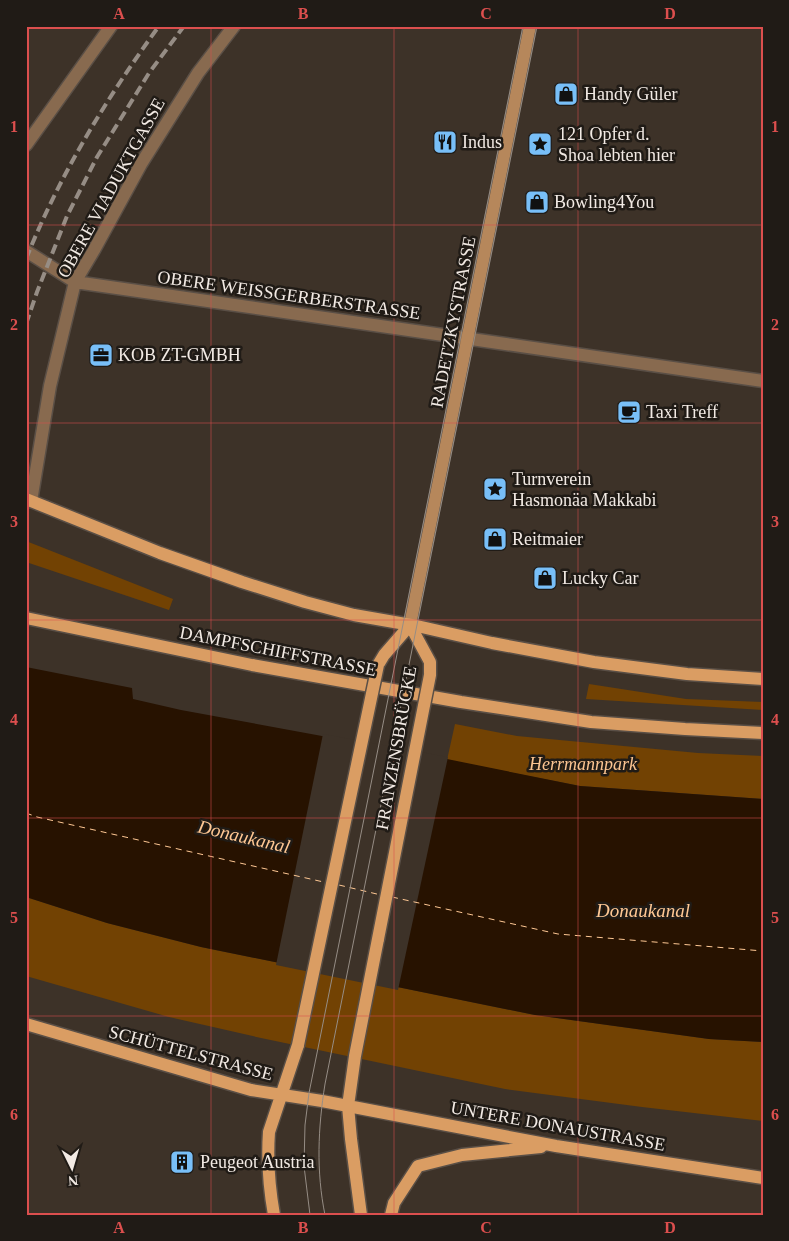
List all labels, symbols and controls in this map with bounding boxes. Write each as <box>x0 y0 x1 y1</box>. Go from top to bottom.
text: A <box>113 5 125 22</box>
text: B <box>298 5 309 22</box>
text: C <box>480 5 492 22</box>
text: D <box>664 5 676 22</box>
shop icon: Handy Güler <box>553 81 579 107</box>
place label: Handy Güler <box>584 84 677 104</box>
street label: OBERE VIADUKTGASSE <box>53 95 169 281</box>
text: 1 <box>10 118 18 135</box>
text: 1 <box>771 118 779 135</box>
place label: 121 Opfer d. Shoa lebten hier <box>558 124 675 165</box>
restaurant icon: Indus <box>432 129 458 155</box>
place icon: 121 Opfer d. Shoa lebten hier <box>527 131 553 157</box>
place label: Indus <box>462 132 502 152</box>
shop icon: Bowling4You <box>524 189 550 215</box>
place label: Bowling4You <box>554 192 654 212</box>
street label: RADETZKYSTRASSE <box>427 235 479 409</box>
street label: OBERE WEISSGERBERSTRASSE <box>156 267 422 323</box>
text: 2 <box>10 316 18 333</box>
text: 2 <box>771 316 779 333</box>
office icon: KOB ZT-GMBH <box>88 342 114 368</box>
place label: KOB ZT-GMBH <box>118 345 241 365</box>
cafe icon: Taxi Treff <box>616 399 642 425</box>
place label: Taxi Treff <box>646 402 718 422</box>
place label: Turnverein Hasmonäa Makkabi <box>512 469 656 510</box>
place icon: Turnverein Hasmonäa Makkabi <box>482 476 508 502</box>
text: 3 <box>10 513 18 530</box>
text: 3 <box>771 513 779 530</box>
shop icon: Reitmaier <box>482 526 508 552</box>
place label: Reitmaier <box>512 529 583 549</box>
shop icon: Lucky Car <box>532 565 558 591</box>
place label: Lucky Car <box>562 568 638 588</box>
street label: DAMPFSCHIFFSTRASSE <box>178 622 378 680</box>
street label: FRANZENSBRÜCKE <box>372 665 420 831</box>
text: 4 <box>10 711 18 728</box>
text: 4 <box>771 711 779 728</box>
park label: Herrmannpark <box>528 754 638 774</box>
water label: Donaukanal <box>195 815 292 857</box>
water label: Donaukanal <box>595 900 690 921</box>
text: 5 <box>10 909 18 926</box>
text: 5 <box>771 909 779 926</box>
street label: SCHÜTTELSTRASSE <box>107 1021 275 1085</box>
street label: UNTERE DONAUSTRASSE <box>449 1097 667 1155</box>
text: 6 <box>10 1106 18 1123</box>
text: 6 <box>771 1106 779 1123</box>
north arrow <box>48 1144 98 1194</box>
building icon: Peugeot Austria <box>169 1149 195 1175</box>
place label: Peugeot Austria <box>200 1152 315 1172</box>
text: N <box>67 1173 79 1188</box>
text: A <box>113 1219 125 1236</box>
text: B <box>298 1219 309 1236</box>
text: C <box>480 1219 492 1236</box>
text: D <box>664 1219 676 1236</box>

